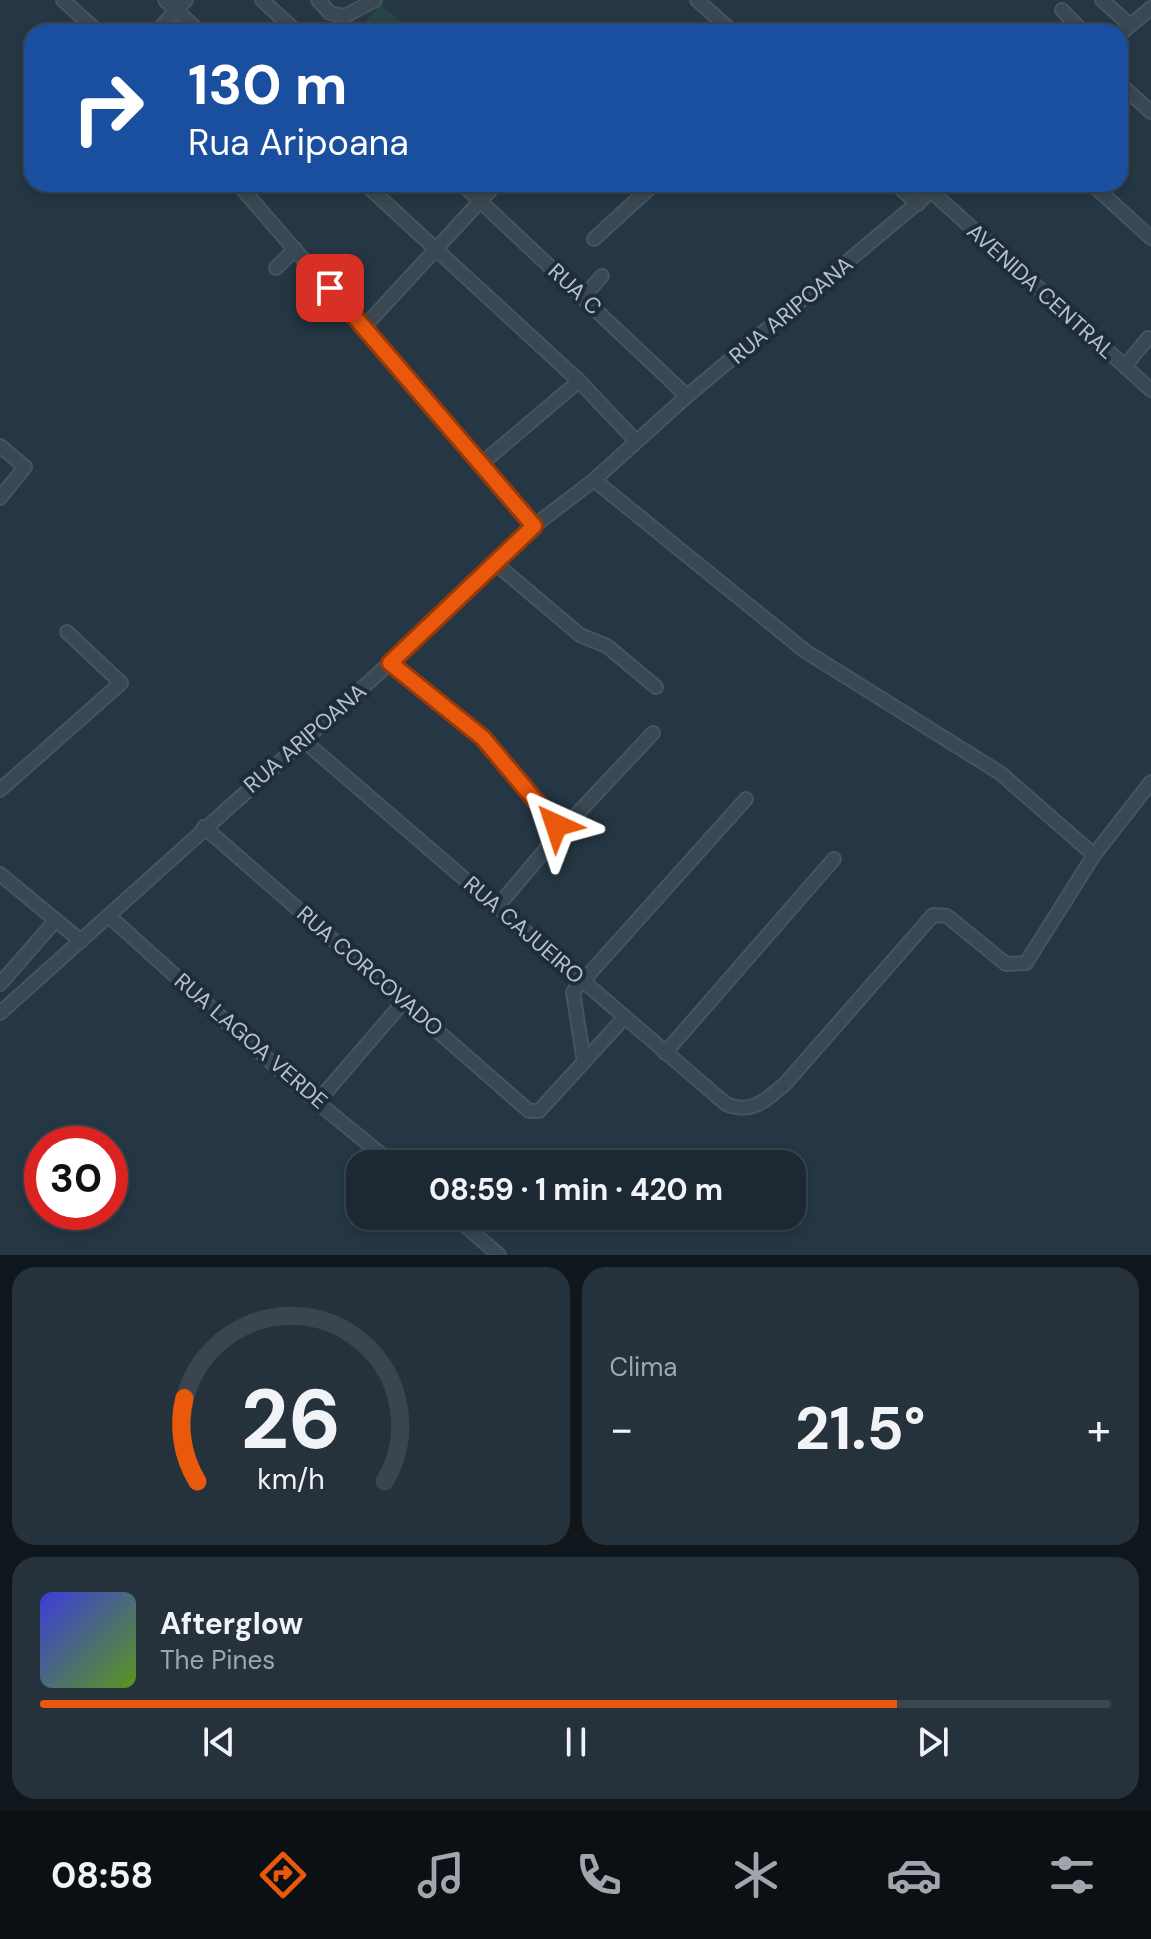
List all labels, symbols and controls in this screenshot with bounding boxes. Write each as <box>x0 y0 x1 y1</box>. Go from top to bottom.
text: 130 m <box>188 48 347 121</box>
icon: right <box>56 56 160 160</box>
text: Rua Aripoana <box>188 119 409 166</box>
street label: AVENIDA CENTRAL <box>961 217 1121 365</box>
street label: RUA ARIPOANA <box>723 250 859 370</box>
pin <box>296 254 364 322</box>
street label: RUA C <box>542 257 608 321</box>
icon: arrive <box>308 266 352 310</box>
street label: RUA ARIPOANA <box>238 677 372 799</box>
position arrow <box>514 783 598 867</box>
street label: RUA CAJUEIRO <box>458 870 590 990</box>
street label: RUA CORCOVADO <box>291 899 449 1043</box>
street label: RUA LAGOA VERDE <box>168 967 334 1115</box>
speed limit sign: 30 <box>24 1126 128 1230</box>
text: 08:59 · 1 min · 420 m <box>429 1170 723 1209</box>
text: Clima <box>610 1350 678 1384</box>
text: 26 <box>240 1365 341 1474</box>
text: 21.5° <box>795 1389 926 1468</box>
text: − <box>610 1400 634 1458</box>
text: + <box>1087 1400 1111 1458</box>
text: km/h <box>257 1461 325 1498</box>
text: Afterglow <box>160 1604 303 1643</box>
text: The Pines <box>160 1643 275 1677</box>
icon: previous <box>197 1720 241 1764</box>
icon: pause <box>554 1720 598 1764</box>
icon: next <box>911 1720 955 1764</box>
icon: directions <box>255 1847 311 1903</box>
icon: music <box>413 1847 469 1903</box>
icon: phone <box>571 1847 627 1903</box>
icon: climate <box>728 1847 784 1903</box>
icon: car <box>886 1847 942 1903</box>
icon: filters <box>1044 1847 1100 1903</box>
text: 08:58 <box>51 1852 153 1899</box>

